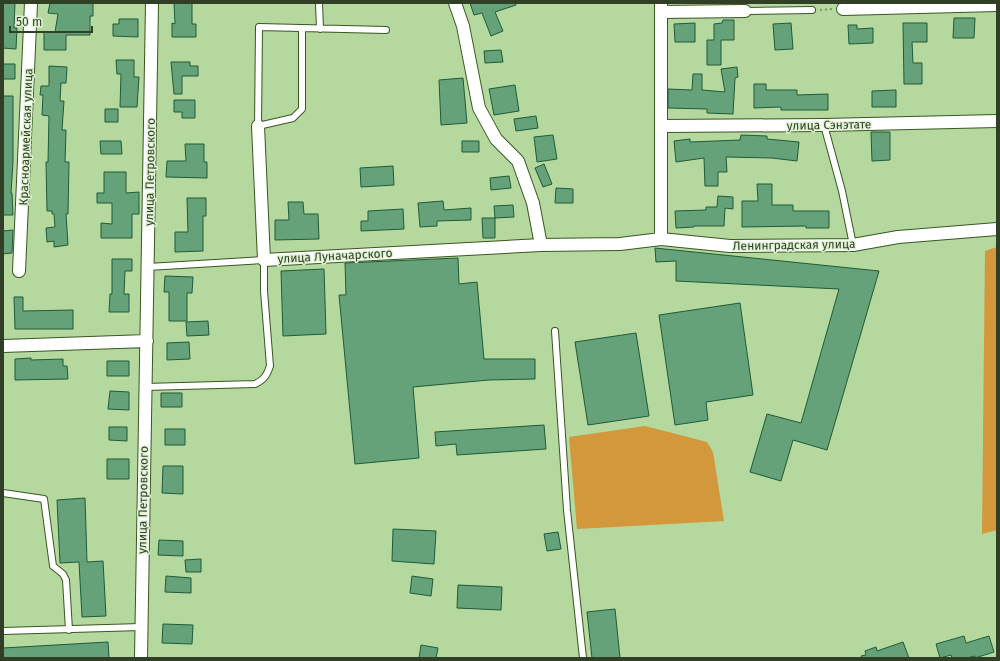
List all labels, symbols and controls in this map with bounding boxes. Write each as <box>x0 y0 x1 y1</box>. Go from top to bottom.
scale bar <box>10 8 92 34</box>
text: 50 m <box>16 15 42 29</box>
street label: Красноармейская улица <box>17 68 35 206</box>
street label: улица Сэнэтате <box>787 117 871 133</box>
street label: улица Петровского <box>142 118 158 226</box>
street label: Ленинградская улица <box>732 237 856 253</box>
street label: улица Луначарского <box>277 246 393 266</box>
street label: улица Петровского <box>135 446 151 554</box>

